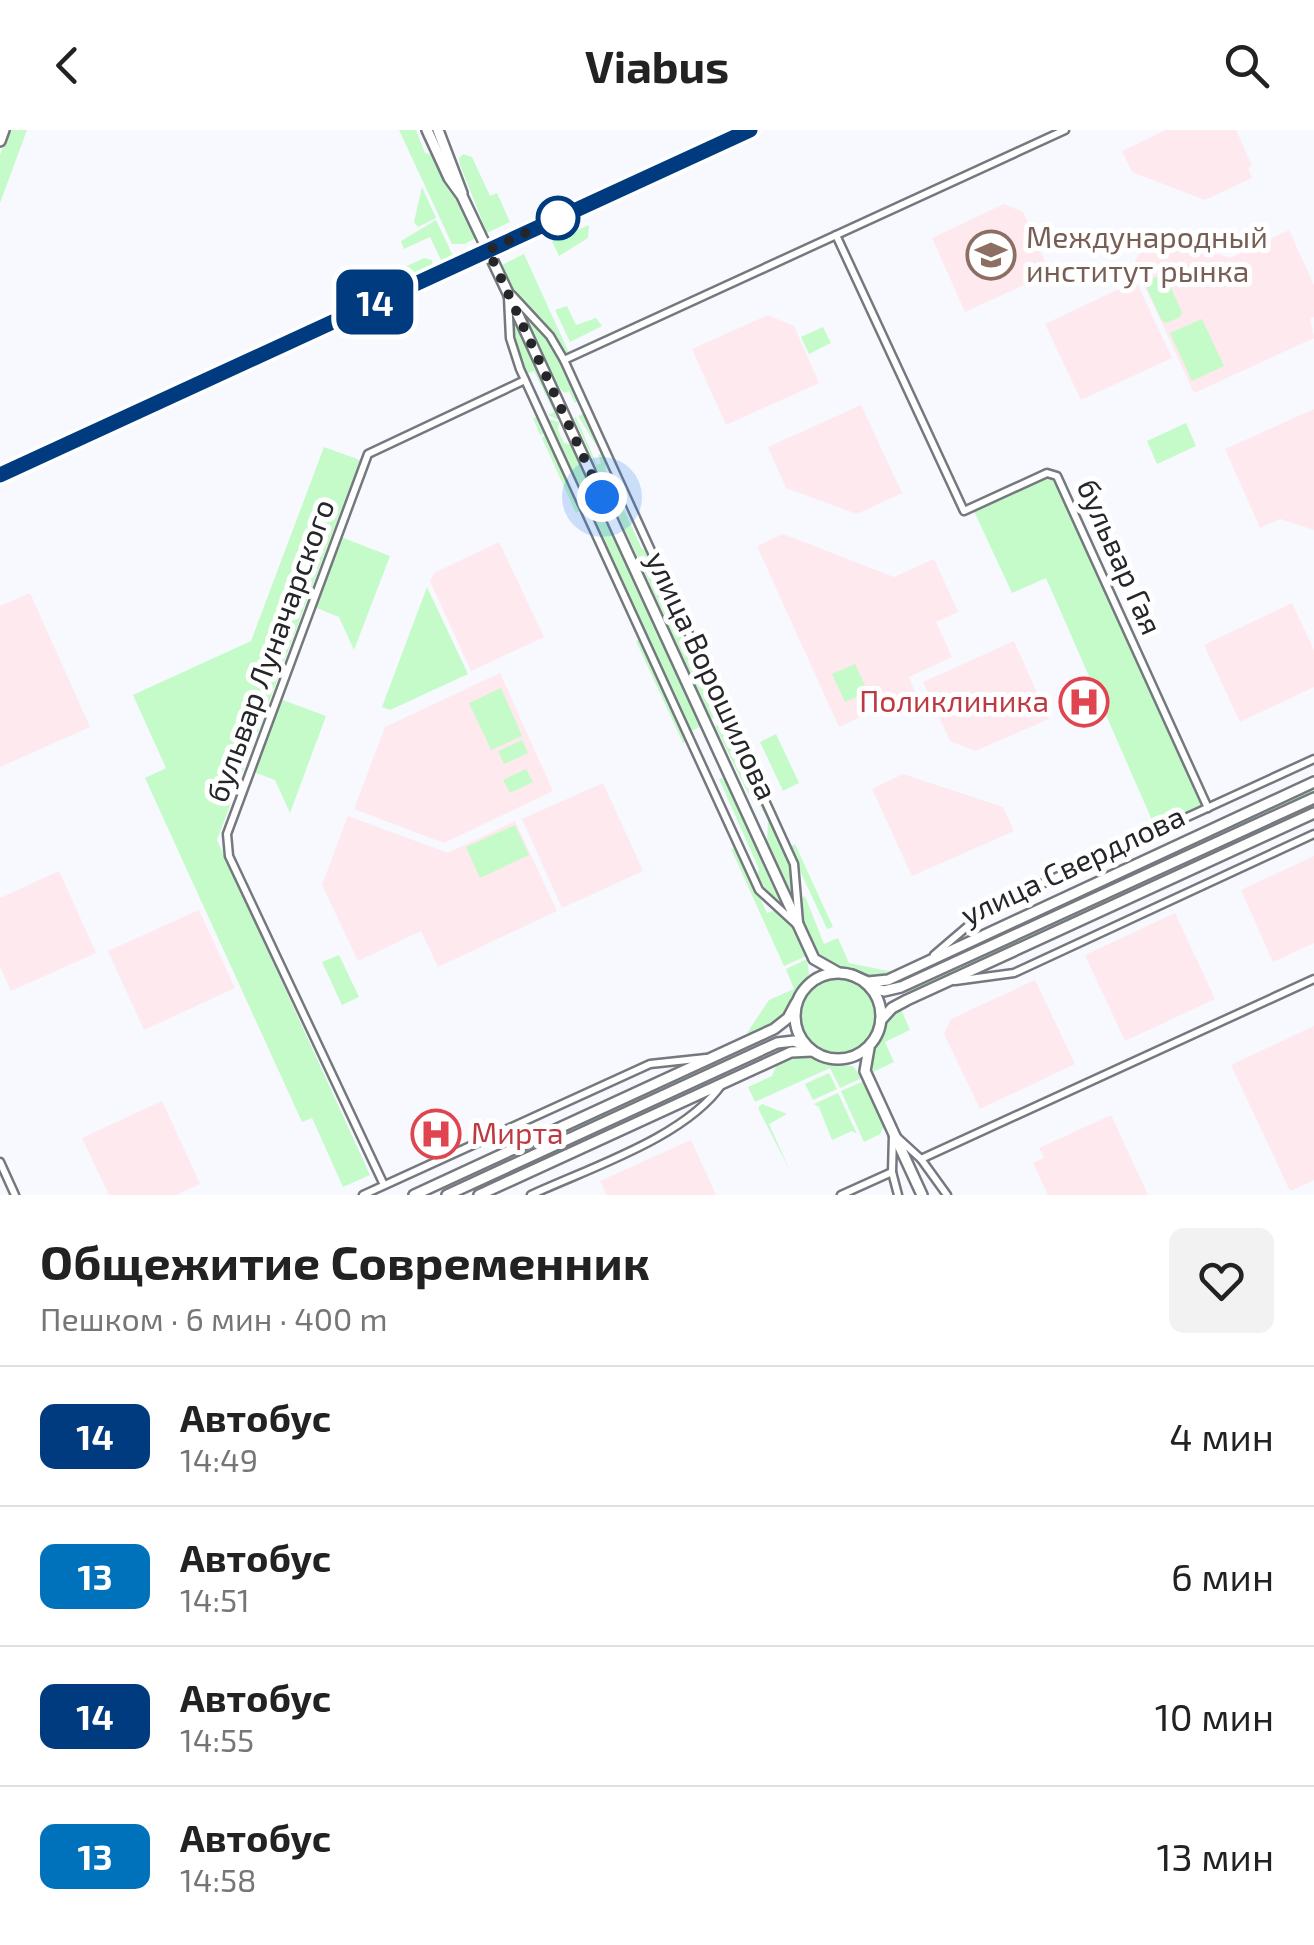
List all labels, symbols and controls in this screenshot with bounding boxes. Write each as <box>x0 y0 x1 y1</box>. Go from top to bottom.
icon: back <box>40 38 95 93</box>
text: Viabus <box>585 38 729 92</box>
icon: search <box>1219 38 1274 93</box>
unlabelled marker <box>537 197 579 239</box>
place label: Международный институт рынка <box>1026 218 1268 289</box>
school or university icon: Международный институт рынка <box>965 229 1017 281</box>
line badge: 14 <box>330 270 420 334</box>
text: 14 <box>356 281 394 323</box>
your location <box>577 472 627 522</box>
street label: бульвар Гая <box>1070 473 1171 640</box>
street label: бульвар Луначарского <box>198 494 342 807</box>
street label: улица Ворошилова <box>639 545 786 805</box>
hospital icon: Поликлиника <box>1058 676 1110 728</box>
place label: Поликлиника <box>859 682 1049 718</box>
street label: улица Свердлова <box>955 797 1190 933</box>
hospital icon: Мирта <box>410 1108 462 1160</box>
place label: Мирта <box>471 1114 564 1150</box>
button: heart <box>1169 1228 1274 1333</box>
text: Общежитие Современник <box>40 1232 650 1290</box>
text: Пешком · 6 мин · 400 m <box>40 1299 388 1337</box>
text: Автобус <box>180 1394 331 1440</box>
text: 4 мин <box>1169 1413 1274 1459</box>
text: 14 <box>76 1415 114 1457</box>
text: 14:49 <box>180 1440 258 1478</box>
text: Автобус <box>180 1534 331 1580</box>
text: 6 мин <box>1171 1553 1274 1599</box>
text: 13 <box>78 1555 112 1597</box>
text: 14:51 <box>180 1580 250 1618</box>
text: Автобус <box>180 1674 331 1720</box>
text: 10 мин <box>1155 1693 1274 1739</box>
text: 14 <box>76 1695 114 1737</box>
text: 14:55 <box>180 1720 254 1758</box>
text: Автобус <box>180 1814 331 1860</box>
text: 13 мин <box>1156 1833 1274 1879</box>
text: 13 <box>78 1835 112 1877</box>
text: 14:58 <box>180 1860 257 1898</box>

